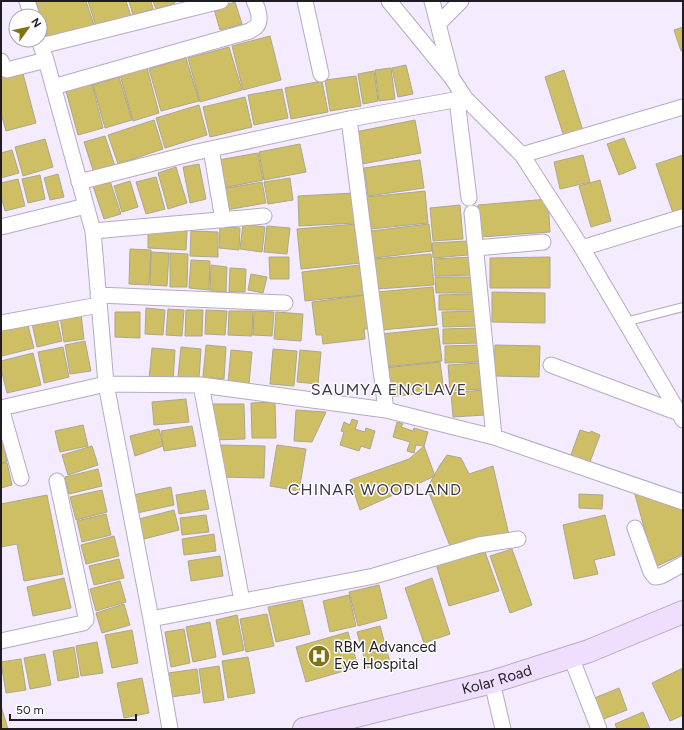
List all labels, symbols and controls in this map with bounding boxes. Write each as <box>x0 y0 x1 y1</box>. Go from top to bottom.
north arrow <box>8 8 48 48</box>
text: N <box>28 16 44 30</box>
district label: SAUMYA ENCLAVE <box>311 380 467 399</box>
district label: CHINAR WOODLAND <box>288 480 462 499</box>
place label: RBM Advanced Eye Hospital <box>334 638 437 673</box>
hospital icon: RBM Advanced Eye Hospital <box>306 643 332 669</box>
street label: Kolar Road <box>460 661 534 698</box>
scale bar <box>10 696 136 722</box>
text: 50 m <box>16 703 44 717</box>

